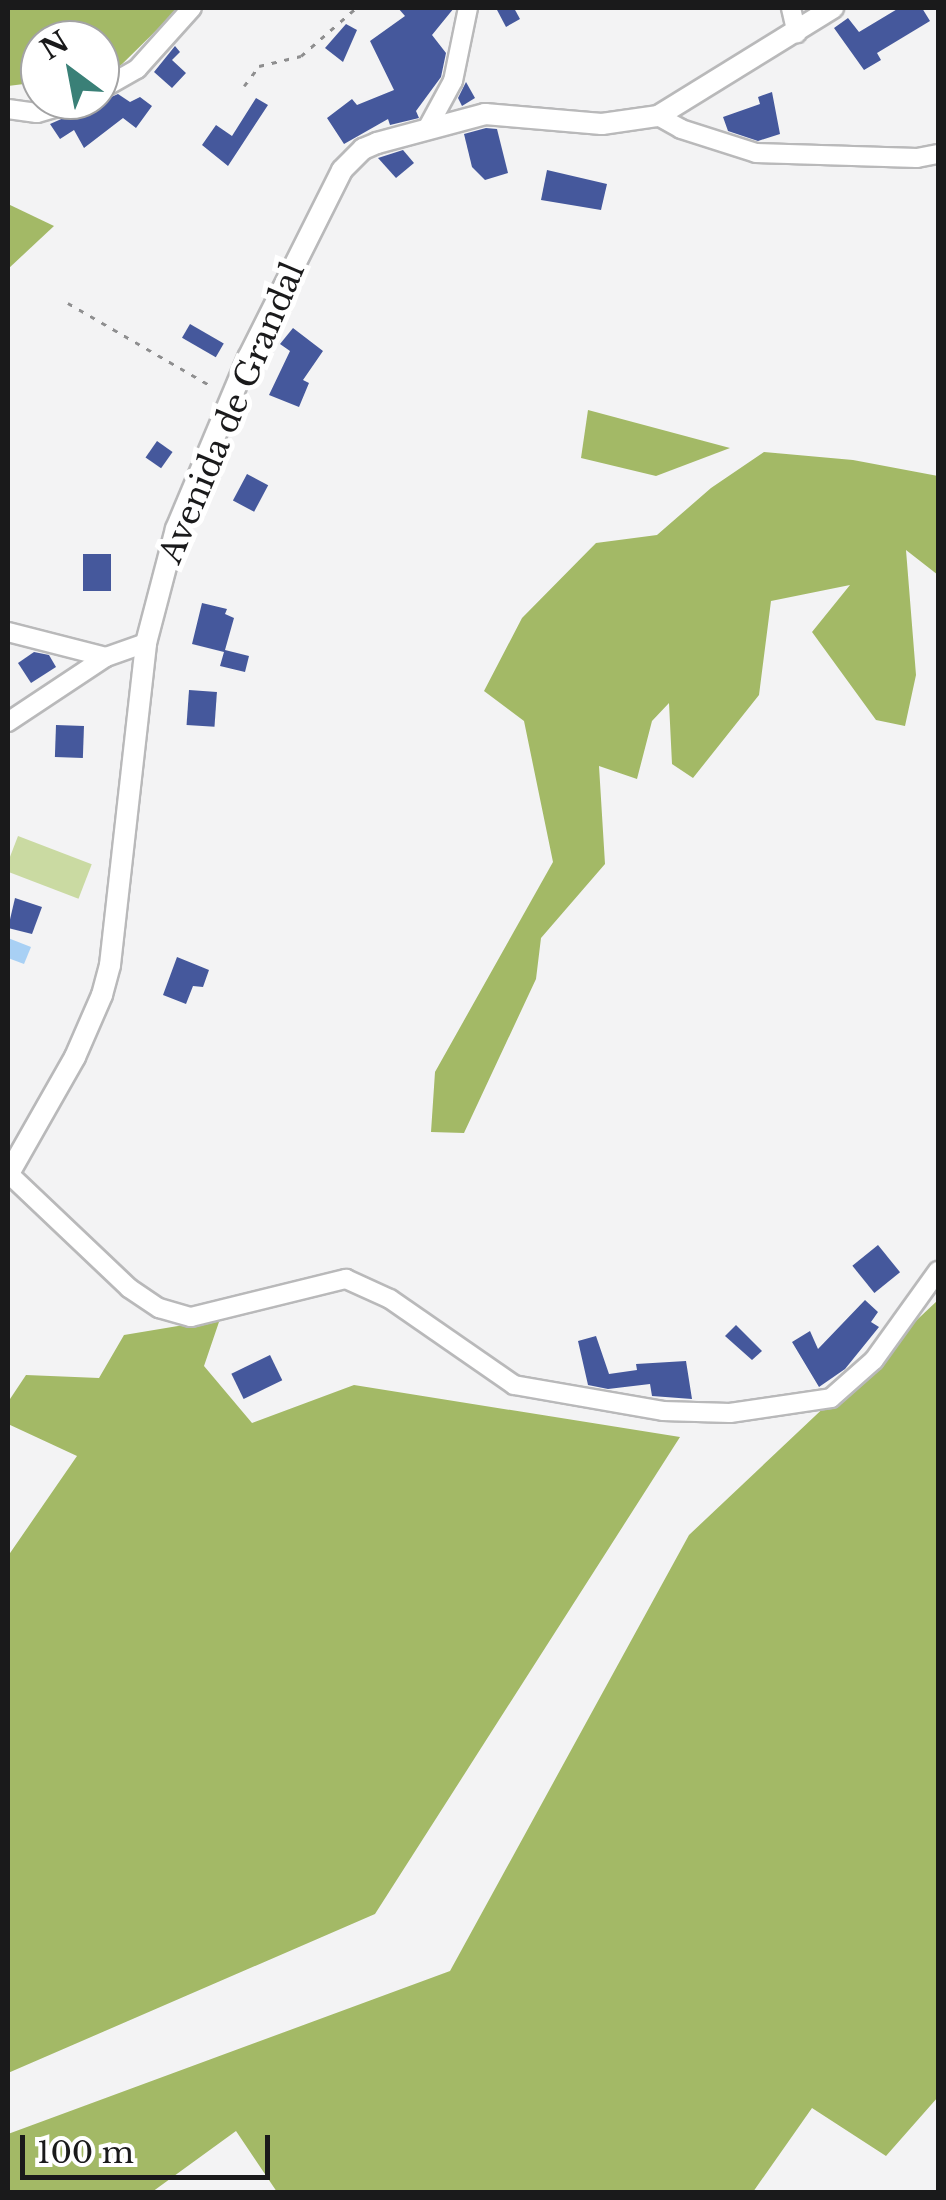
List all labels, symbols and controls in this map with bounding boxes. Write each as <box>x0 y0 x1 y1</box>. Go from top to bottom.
north arrow <box>20 20 120 120</box>
text: N <box>34 24 75 68</box>
street label: Avenida de Grandal <box>151 257 313 569</box>
scale bar <box>25 2115 275 2177</box>
text: 100 m <box>37 2134 134 2171</box>

